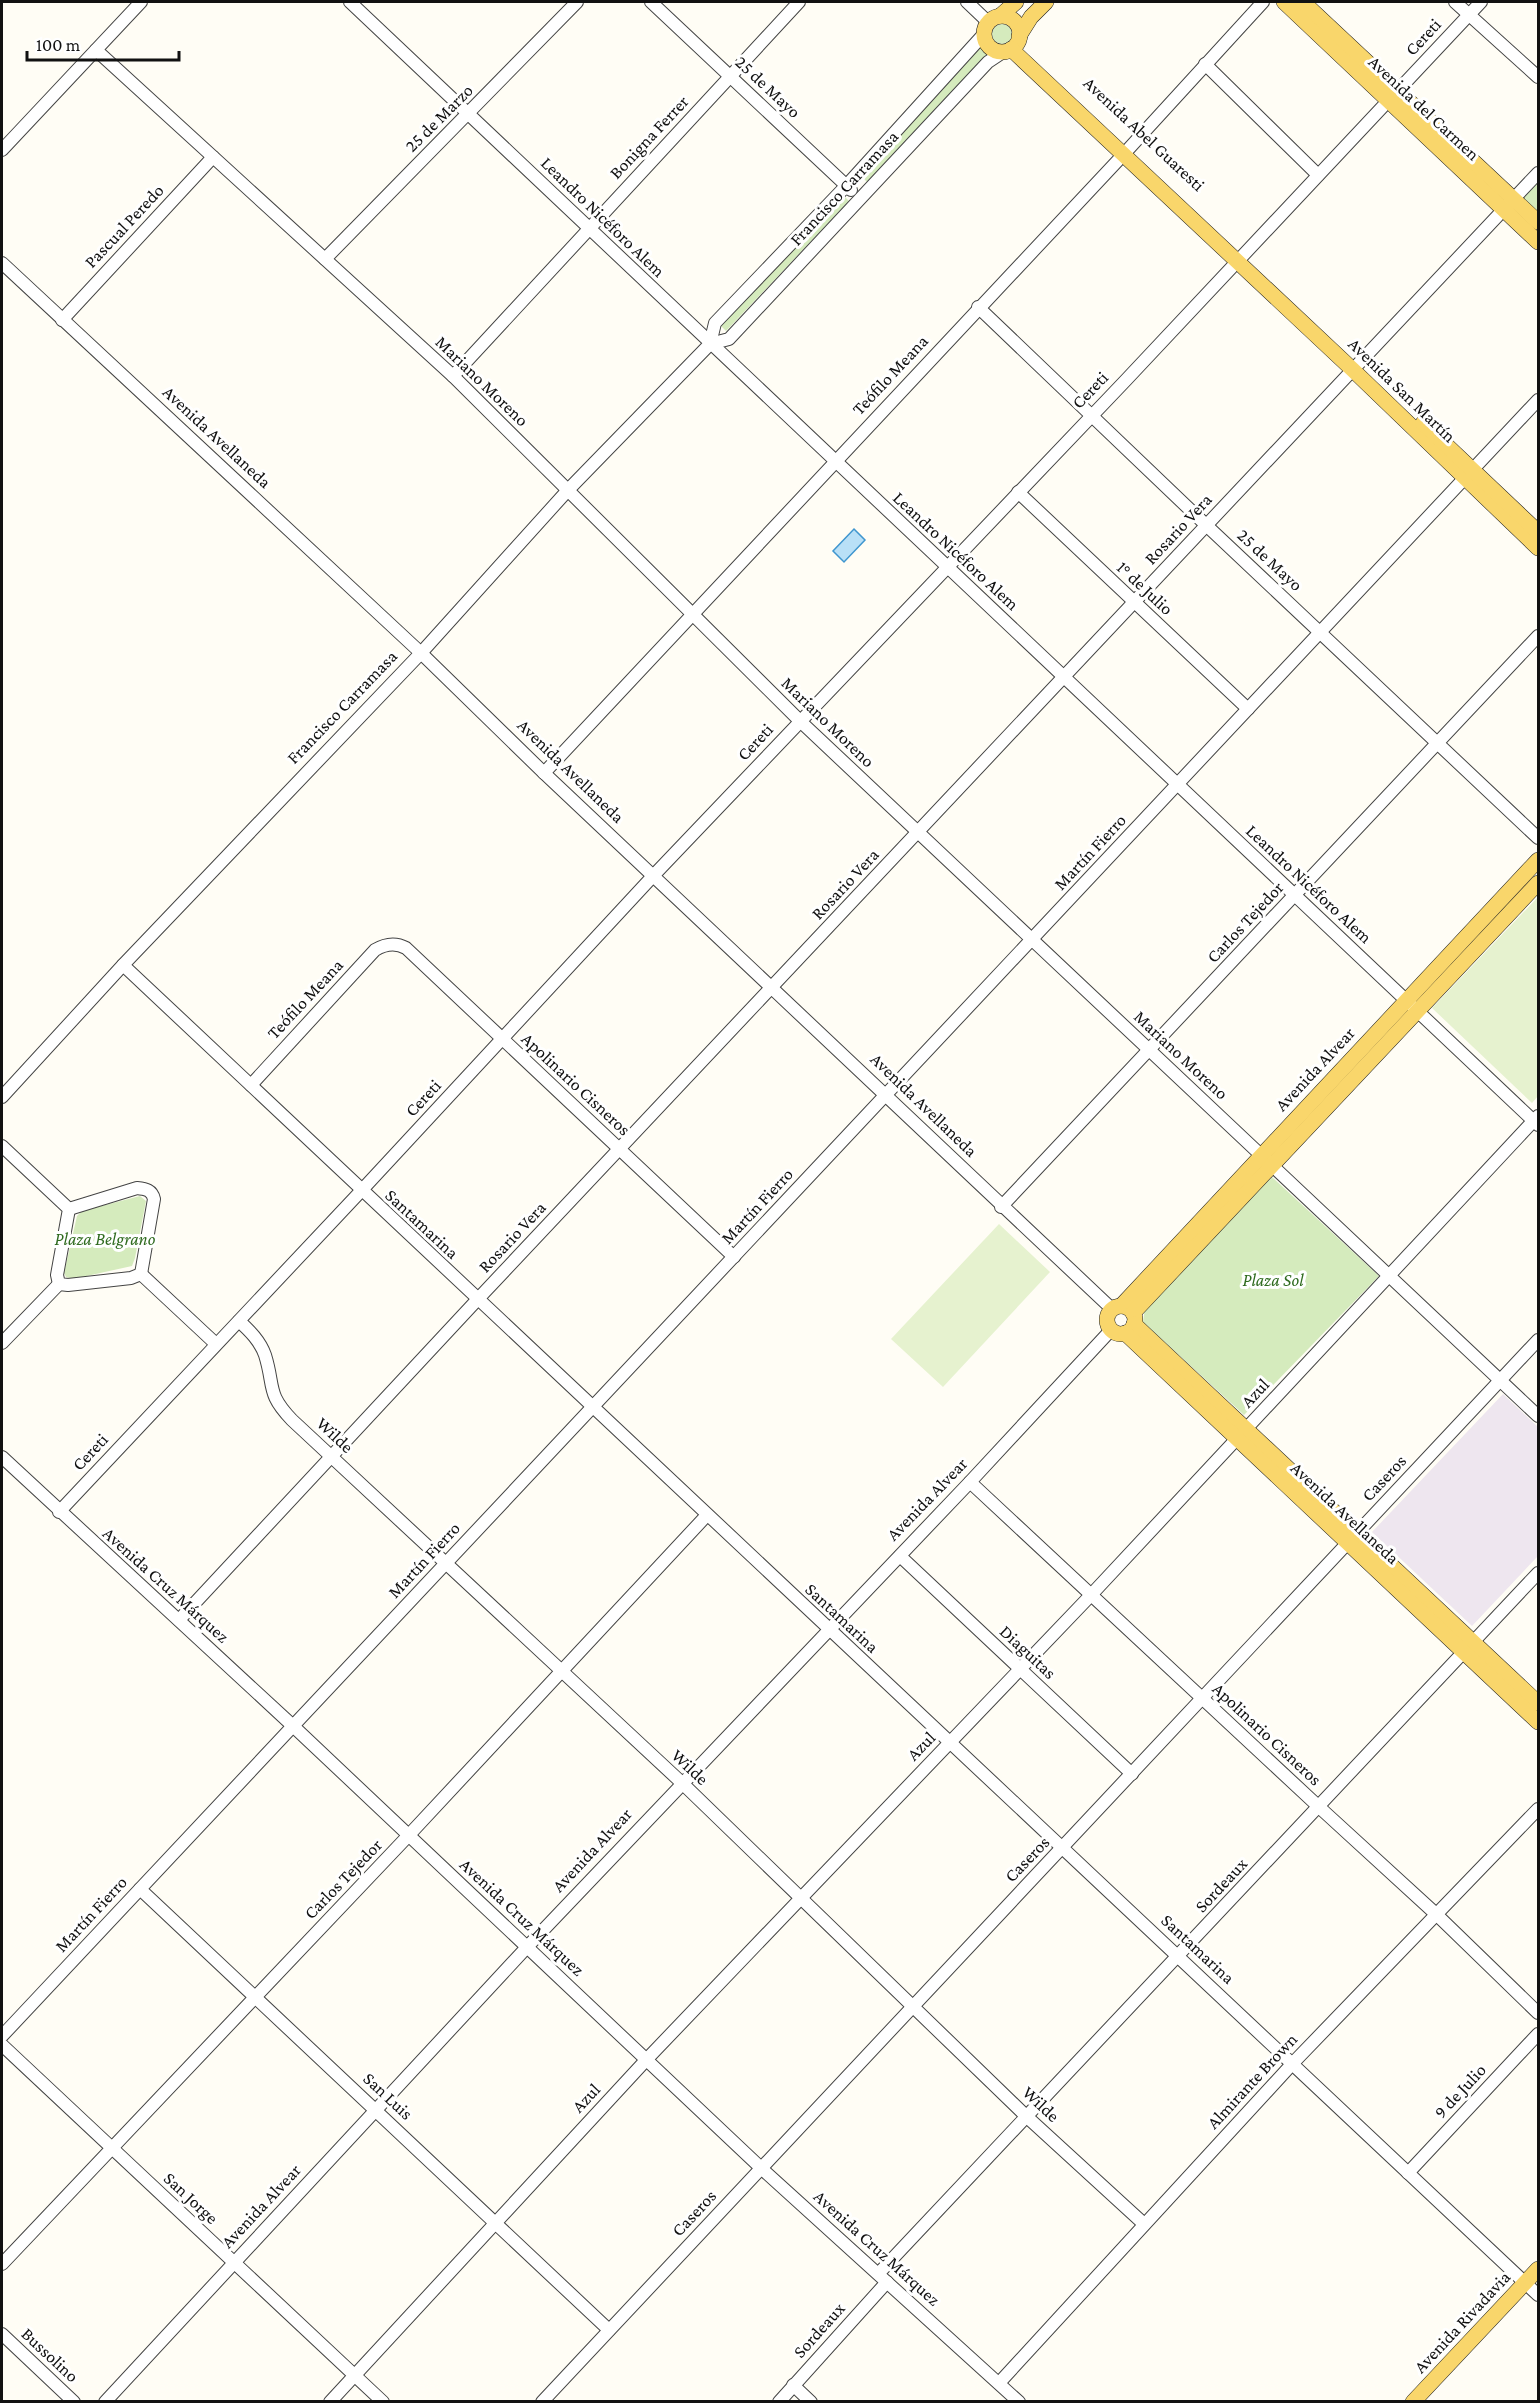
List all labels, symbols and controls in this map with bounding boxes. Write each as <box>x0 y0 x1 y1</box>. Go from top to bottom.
street label: Cereti <box>1401 14 1445 60</box>
scale bar <box>27 24 178 62</box>
text: 100 m <box>36 35 81 55</box>
street label: Avenida del Carmen <box>1364 51 1484 165</box>
street label: 25 de Mayo <box>731 52 805 122</box>
street label: Avenida Abel Guaresti <box>1079 73 1209 195</box>
street label: 25 de Marzo <box>401 80 477 156</box>
street label: Bonigna Ferrer <box>605 91 693 183</box>
street label: Francisco Carramasa <box>786 126 902 250</box>
street label: Leandro Nicéforo Alem <box>537 153 669 282</box>
street label: Pascual Peredo <box>80 180 168 272</box>
street label: Teófilo Meana <box>848 331 932 419</box>
street label: Mariano Moreno <box>432 332 533 430</box>
street label: Avenida San Martín <box>1344 334 1460 446</box>
street label: Cereti <box>1068 367 1112 412</box>
street label: Avenida Avellaneda <box>159 382 275 492</box>
street label: Leandro Nicéforo Alem <box>889 488 1023 615</box>
street label: Rosario Vera <box>1140 490 1216 568</box>
street label: 25 de Mayo <box>1233 525 1307 595</box>
street label: 1° de Julio <box>1113 557 1177 619</box>
street label: Francisco Carramasa <box>283 646 401 768</box>
street label: Mariano Moreno <box>778 673 879 771</box>
street label: Avenida Avellaneda <box>514 715 628 827</box>
street label: Cereti <box>733 719 777 765</box>
street label: Martín Fierro <box>1050 810 1130 894</box>
street label: Leandro Nicéforo Alem <box>1242 821 1376 948</box>
street label: Rosario Vera <box>807 845 883 923</box>
street label: Carlos Tejedor <box>1202 877 1289 967</box>
street label: Teófilo Meana <box>263 955 347 1043</box>
street label: Mariano Moreno <box>1130 1006 1232 1104</box>
street label: Avenida Alvear <box>1271 1023 1359 1115</box>
street label: Apolinario Cisneros <box>517 1028 635 1140</box>
street label: Avenida Avellaneda <box>867 1049 981 1161</box>
street label: Cereti <box>401 1075 445 1121</box>
street label: Martín Fierro <box>717 1164 797 1248</box>
street label: Santamarina <box>381 1185 463 1263</box>
street label: Rosario Vera <box>474 1198 550 1276</box>
park label: Plaza Belgrano <box>55 1229 156 1249</box>
park label: Plaza Sol <box>1242 1270 1304 1290</box>
street label: Azul <box>1237 1374 1273 1412</box>
street label: Wilde <box>312 1413 358 1457</box>
street label: Cereti <box>68 1429 112 1475</box>
street label: Caseros <box>1358 1451 1410 1505</box>
street label: Avenida Alvear <box>883 1453 972 1545</box>
street label: Avenida Avellaneda <box>1287 1458 1403 1568</box>
street label: Martín Fierro <box>384 1518 464 1602</box>
street label: Avenida Cruz Márquez <box>99 1523 233 1647</box>
street label: Santamarina <box>801 1579 883 1657</box>
street label: Diaguitas <box>996 1621 1060 1683</box>
street label: Apolinario Cisneros <box>1208 1678 1326 1790</box>
street label: Azul <box>903 1727 940 1765</box>
street label: Wilde <box>667 1745 713 1789</box>
street label: Avenida Alvear <box>548 1804 636 1896</box>
street label: Caseros <box>1000 1832 1054 1886</box>
street label: Carlos Tejedor <box>300 1834 387 1924</box>
street label: Sordeaux <box>1191 1853 1252 1916</box>
street label: Avenida Cruz Márquez <box>456 1854 589 1980</box>
street label: Martín Fierro <box>51 1872 131 1956</box>
street label: Santamarina <box>1157 1910 1239 1988</box>
street label: Almirante Brown <box>1203 2029 1301 2133</box>
street label: 9 de Julio <box>1430 2060 1490 2122</box>
street label: San Luis <box>359 2068 417 2124</box>
street label: Azul <box>568 2079 604 2117</box>
street label: Wilde <box>1018 2082 1064 2126</box>
street label: Avenida Alvear <box>217 2160 305 2252</box>
street label: San Jorge <box>160 2168 222 2228</box>
street label: Caseros <box>668 2186 720 2240</box>
street label: Avenida Cruz Márquez <box>810 2186 944 2310</box>
street label: Avenida Rivadavia <box>1410 2267 1514 2377</box>
street label: Sordeaux <box>789 2298 849 2362</box>
street label: Bussolino <box>17 2324 83 2386</box>

